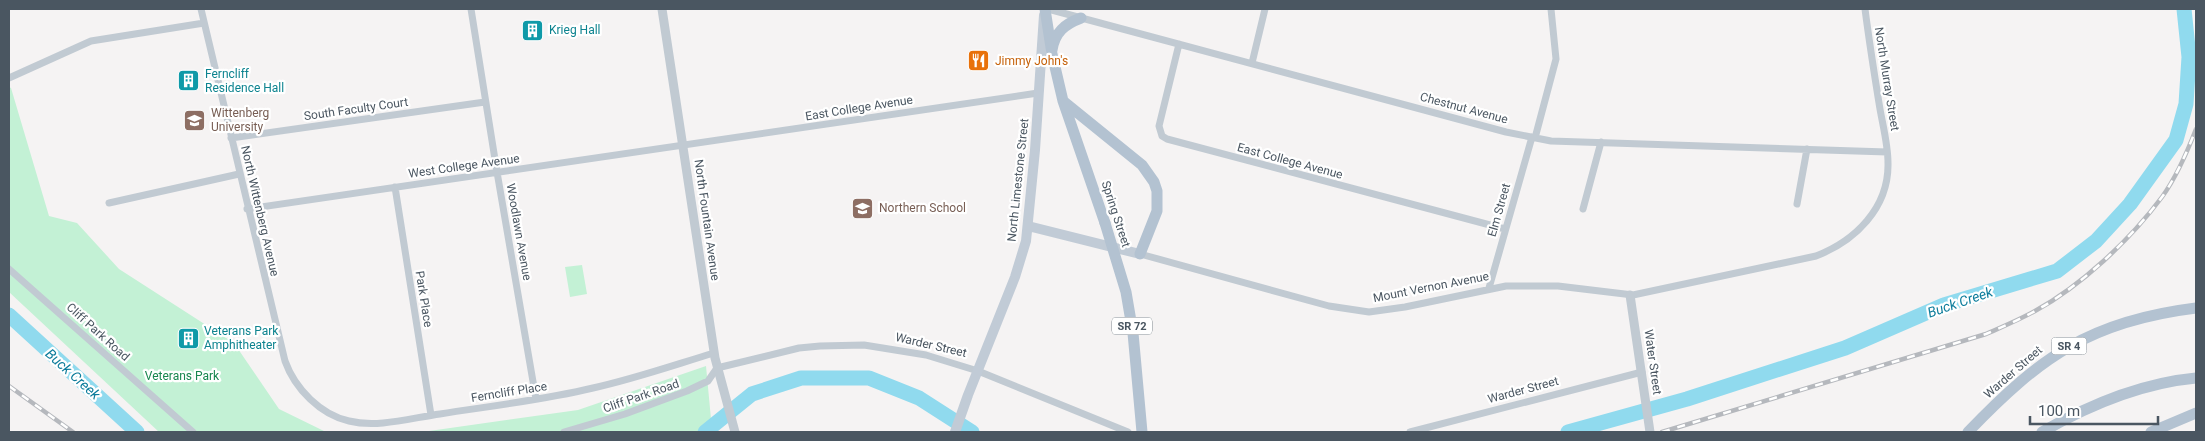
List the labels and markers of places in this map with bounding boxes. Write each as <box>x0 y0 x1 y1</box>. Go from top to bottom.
building icon: Krieg Hall <box>521 18 545 42</box>
place label: Krieg Hall <box>549 23 601 37</box>
restaurant icon: Jimmy John's <box>967 49 991 73</box>
place label: Jimmy John's <box>995 54 1068 68</box>
place label: Ferncliff Residence Hall <box>205 67 284 95</box>
building icon: Ferncliff Residence Hall <box>177 69 201 93</box>
place label: Wittenberg University <box>211 106 269 134</box>
school or university icon: Wittenberg University <box>183 108 207 132</box>
school or university icon: Northern School <box>851 196 875 220</box>
place label: Northern School <box>879 201 966 215</box>
place label: Veterans Park Amphitheater <box>204 324 279 352</box>
building icon: Veterans Park Amphitheater <box>176 326 200 350</box>

